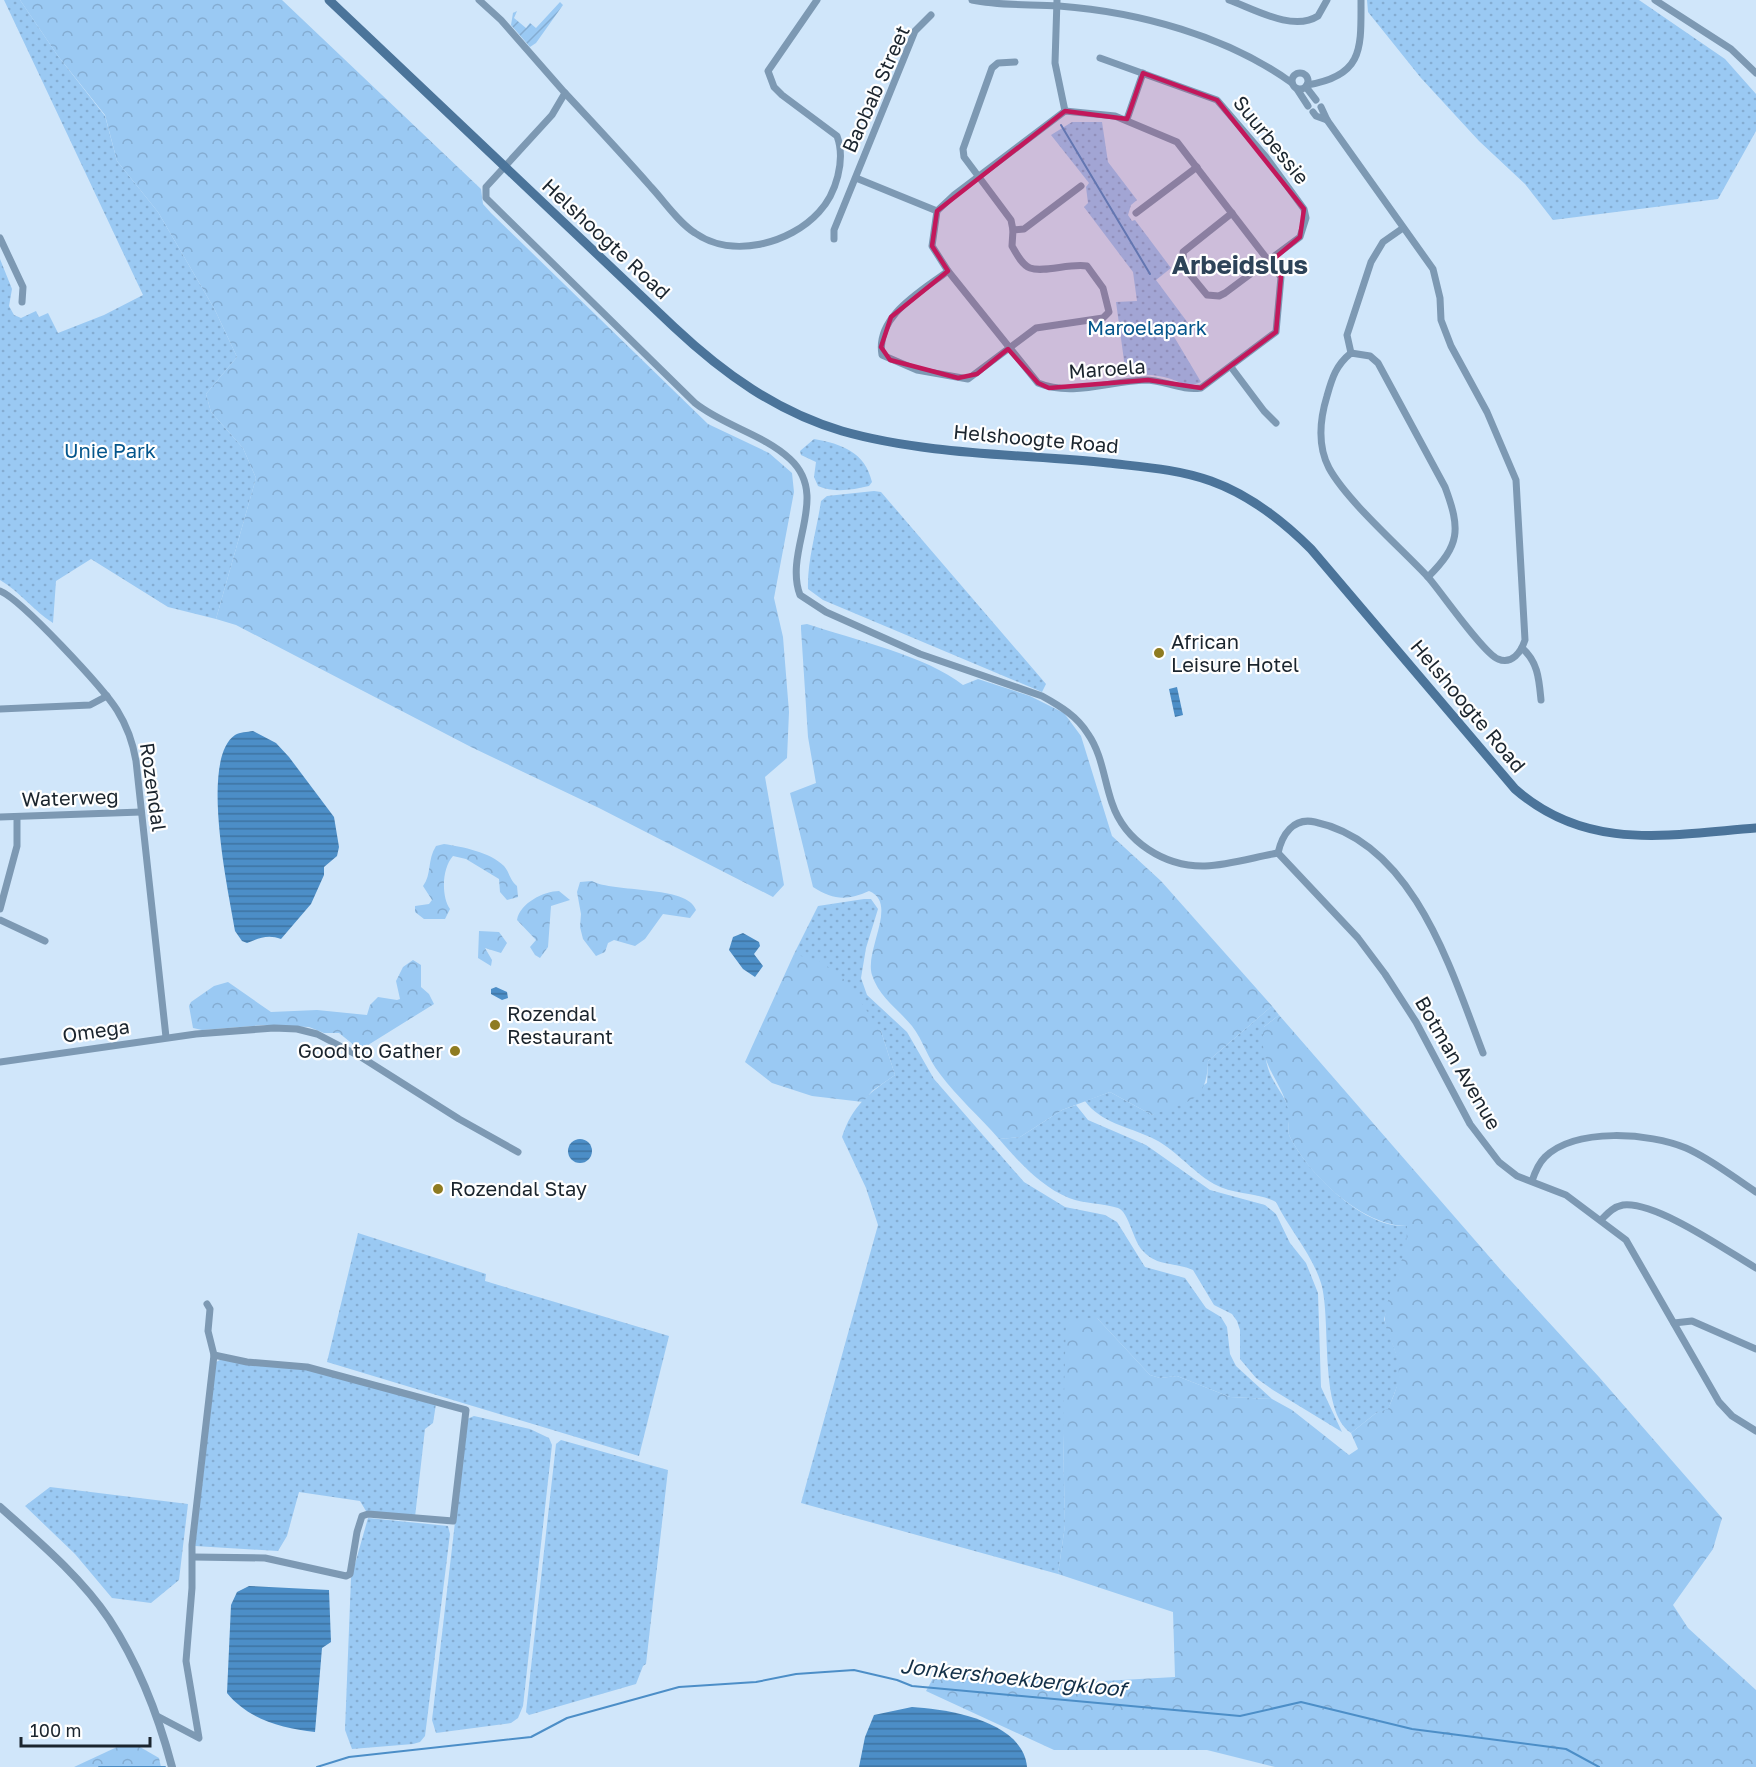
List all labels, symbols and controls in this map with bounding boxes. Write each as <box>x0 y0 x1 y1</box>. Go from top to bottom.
street label: Baobab Street <box>836 21 914 156</box>
street label: Suurbessie <box>1229 90 1315 188</box>
street label: Helshoogte Road <box>538 173 676 304</box>
district label: Arbeidslus <box>1172 249 1308 280</box>
park label: Maroelapark <box>1087 315 1207 339</box>
street label: Maroela <box>1067 353 1146 383</box>
street label: Helshoogte Road <box>952 419 1120 457</box>
park label: Unie Park <box>64 438 156 462</box>
place label: African Leisure Hotel <box>1171 629 1299 676</box>
street label: Helshoogte Road <box>1406 634 1531 777</box>
marker: African Leisure Hotel <box>1152 646 1166 660</box>
street label: Rozendal <box>136 741 172 833</box>
street label: Waterweg <box>21 783 119 811</box>
street label: Botman Avenue <box>1411 991 1507 1134</box>
place label: Rozendal Restaurant <box>507 1001 613 1048</box>
street label: Omega <box>61 1013 131 1047</box>
marker: Rozendal Restaurant <box>488 1018 502 1032</box>
place label: Good to Gather <box>298 1038 443 1062</box>
marker: Good to Gather <box>448 1044 462 1058</box>
place label: Rozendal Stay <box>450 1176 587 1200</box>
marker: Rozendal Stay <box>431 1182 445 1196</box>
water label: Jonkershoekbergkloof <box>899 1652 1131 1702</box>
scale bar <box>21 1710 150 1748</box>
text: 100 m <box>30 1719 81 1741</box>

